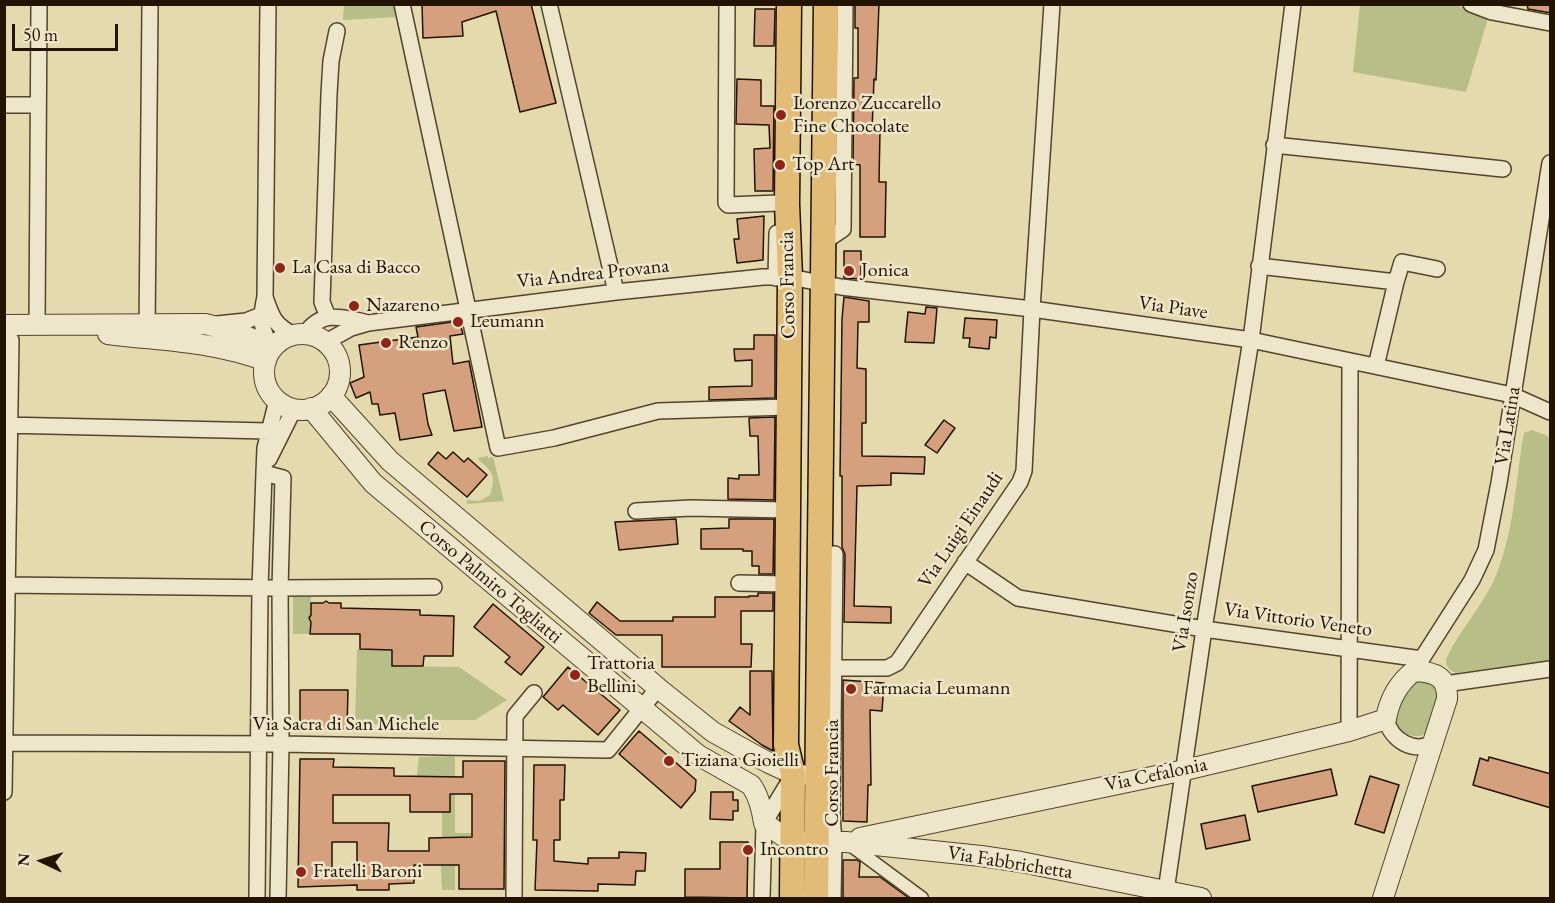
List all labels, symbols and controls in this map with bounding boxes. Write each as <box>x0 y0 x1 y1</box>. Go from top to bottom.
scale bar <box>15 12 122 50</box>
text: 50 m <box>23 23 58 46</box>
place label: Lorenzo Zuccarello Fine Chocolate <box>793 92 941 139</box>
marker: Lorenzo Zuccarello Fine Chocolate <box>774 108 788 122</box>
place label: Top Art <box>792 153 854 177</box>
marker: Top Art <box>773 158 787 172</box>
street label: Corso Francia <box>775 231 801 339</box>
street label: Via Andrea Provana <box>516 254 670 294</box>
place label: La Casa di Bacco <box>292 256 420 280</box>
place label: Jonica <box>861 259 909 283</box>
marker: La Casa di Bacco <box>273 261 287 275</box>
marker: Jonica <box>842 264 856 278</box>
street label: Via Piave <box>1137 291 1209 325</box>
place label: Nazareno <box>366 294 440 318</box>
marker: Nazareno <box>347 299 361 313</box>
place label: Leumann <box>470 310 545 334</box>
marker: Leumann <box>451 315 465 329</box>
place label: Renzo <box>398 331 448 355</box>
marker: Renzo <box>379 336 393 350</box>
street label: Via Latina <box>1490 385 1526 467</box>
street label: Via Luigi Einaudi <box>913 467 1009 593</box>
street label: Corso Palmiro Togliatti <box>413 515 567 649</box>
street label: Via Isonzo <box>1168 570 1204 654</box>
street label: Via Vittorio Veneto <box>1222 598 1374 642</box>
place label: Trattoria Bellini <box>587 652 655 699</box>
marker: Trattoria Bellini <box>568 668 582 682</box>
place label: Farmacia Leumann <box>863 677 1011 701</box>
marker: Farmacia Leumann <box>844 682 858 696</box>
street label: Via Sacra di San Michele <box>253 713 439 737</box>
street label: Corso Francia <box>821 719 845 827</box>
place label: Tiziana Gioielli <box>681 749 799 773</box>
street label: Via Cefalonia <box>1103 752 1209 798</box>
marker: Tiziana Gioielli <box>662 754 676 768</box>
north arrow <box>12 831 72 891</box>
place label: Incontro <box>760 838 828 862</box>
street label: Via Fabbrichetta <box>946 841 1074 885</box>
marker: Incontro <box>741 843 755 857</box>
text: N <box>13 853 34 867</box>
place label: Fratelli Baroni <box>313 860 422 884</box>
marker: Fratelli Baroni <box>294 865 308 879</box>

